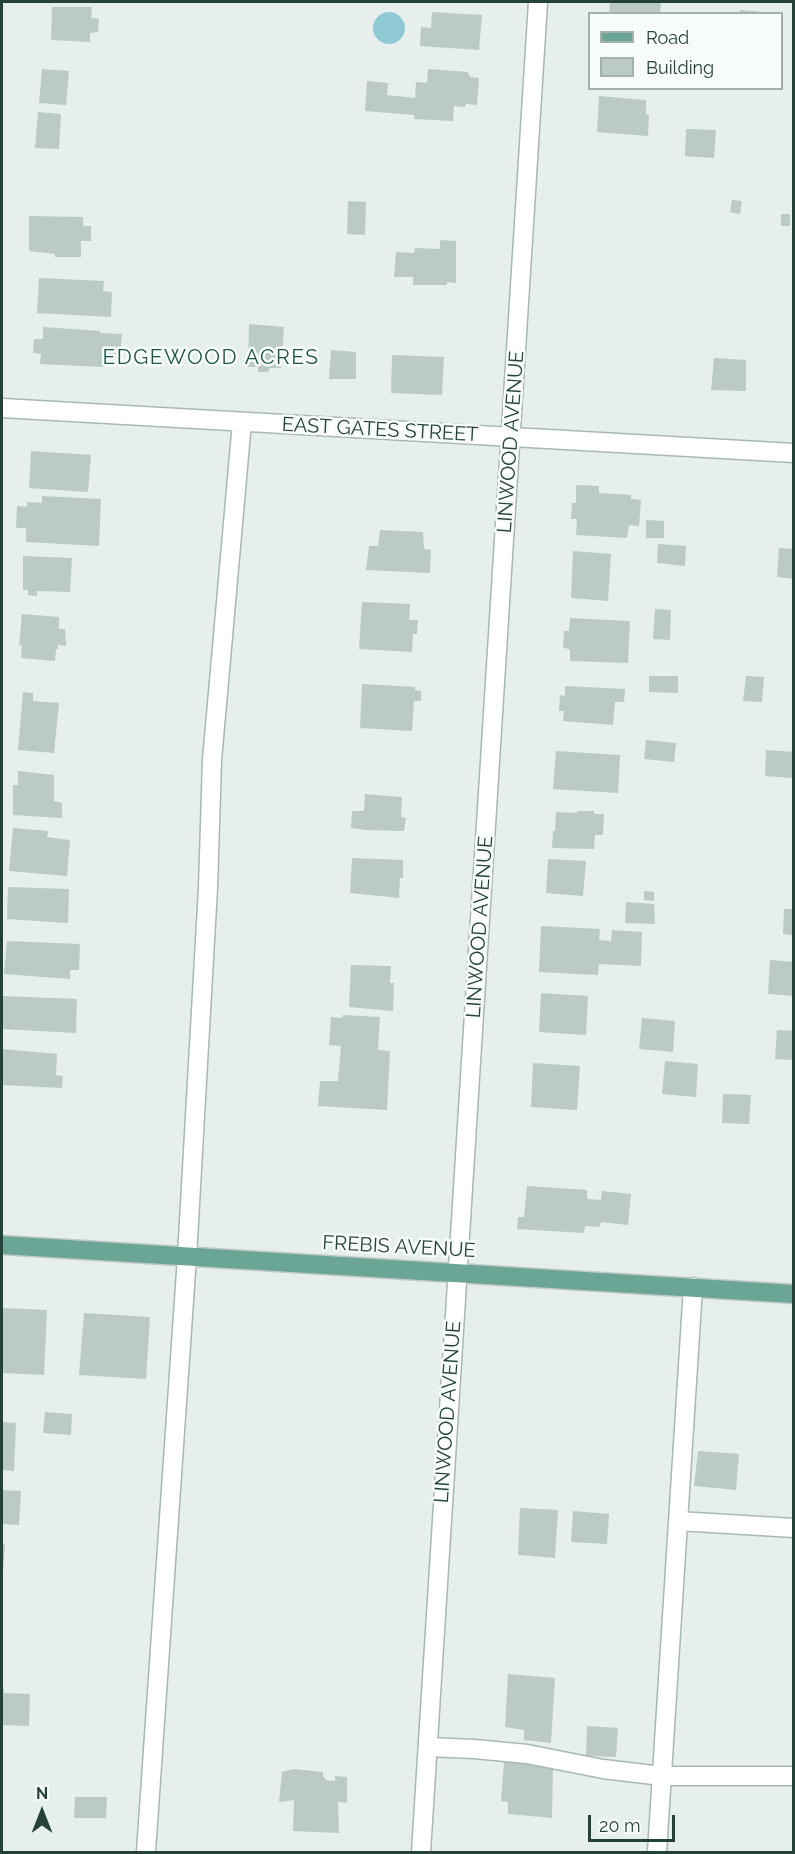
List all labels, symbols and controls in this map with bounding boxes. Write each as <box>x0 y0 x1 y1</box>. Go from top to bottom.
legend <box>588 12 783 90</box>
text: Road <box>646 27 689 48</box>
text: Building <box>646 57 714 78</box>
district label: EDGEWOOD ACRES <box>102 345 320 371</box>
street label: LINWOOD AVENUE <box>493 350 529 534</box>
street label: EAST GATES STREET <box>281 413 479 447</box>
street label: LINWOOD AVENUE <box>462 835 498 1019</box>
street label: FREBIS AVENUE <box>322 1231 476 1263</box>
street label: LINWOOD AVENUE <box>430 1320 466 1504</box>
north arrow <box>12 1782 72 1842</box>
text: N <box>36 1784 48 1803</box>
scale bar <box>591 1803 678 1841</box>
text: 20 m <box>599 1815 641 1836</box>

